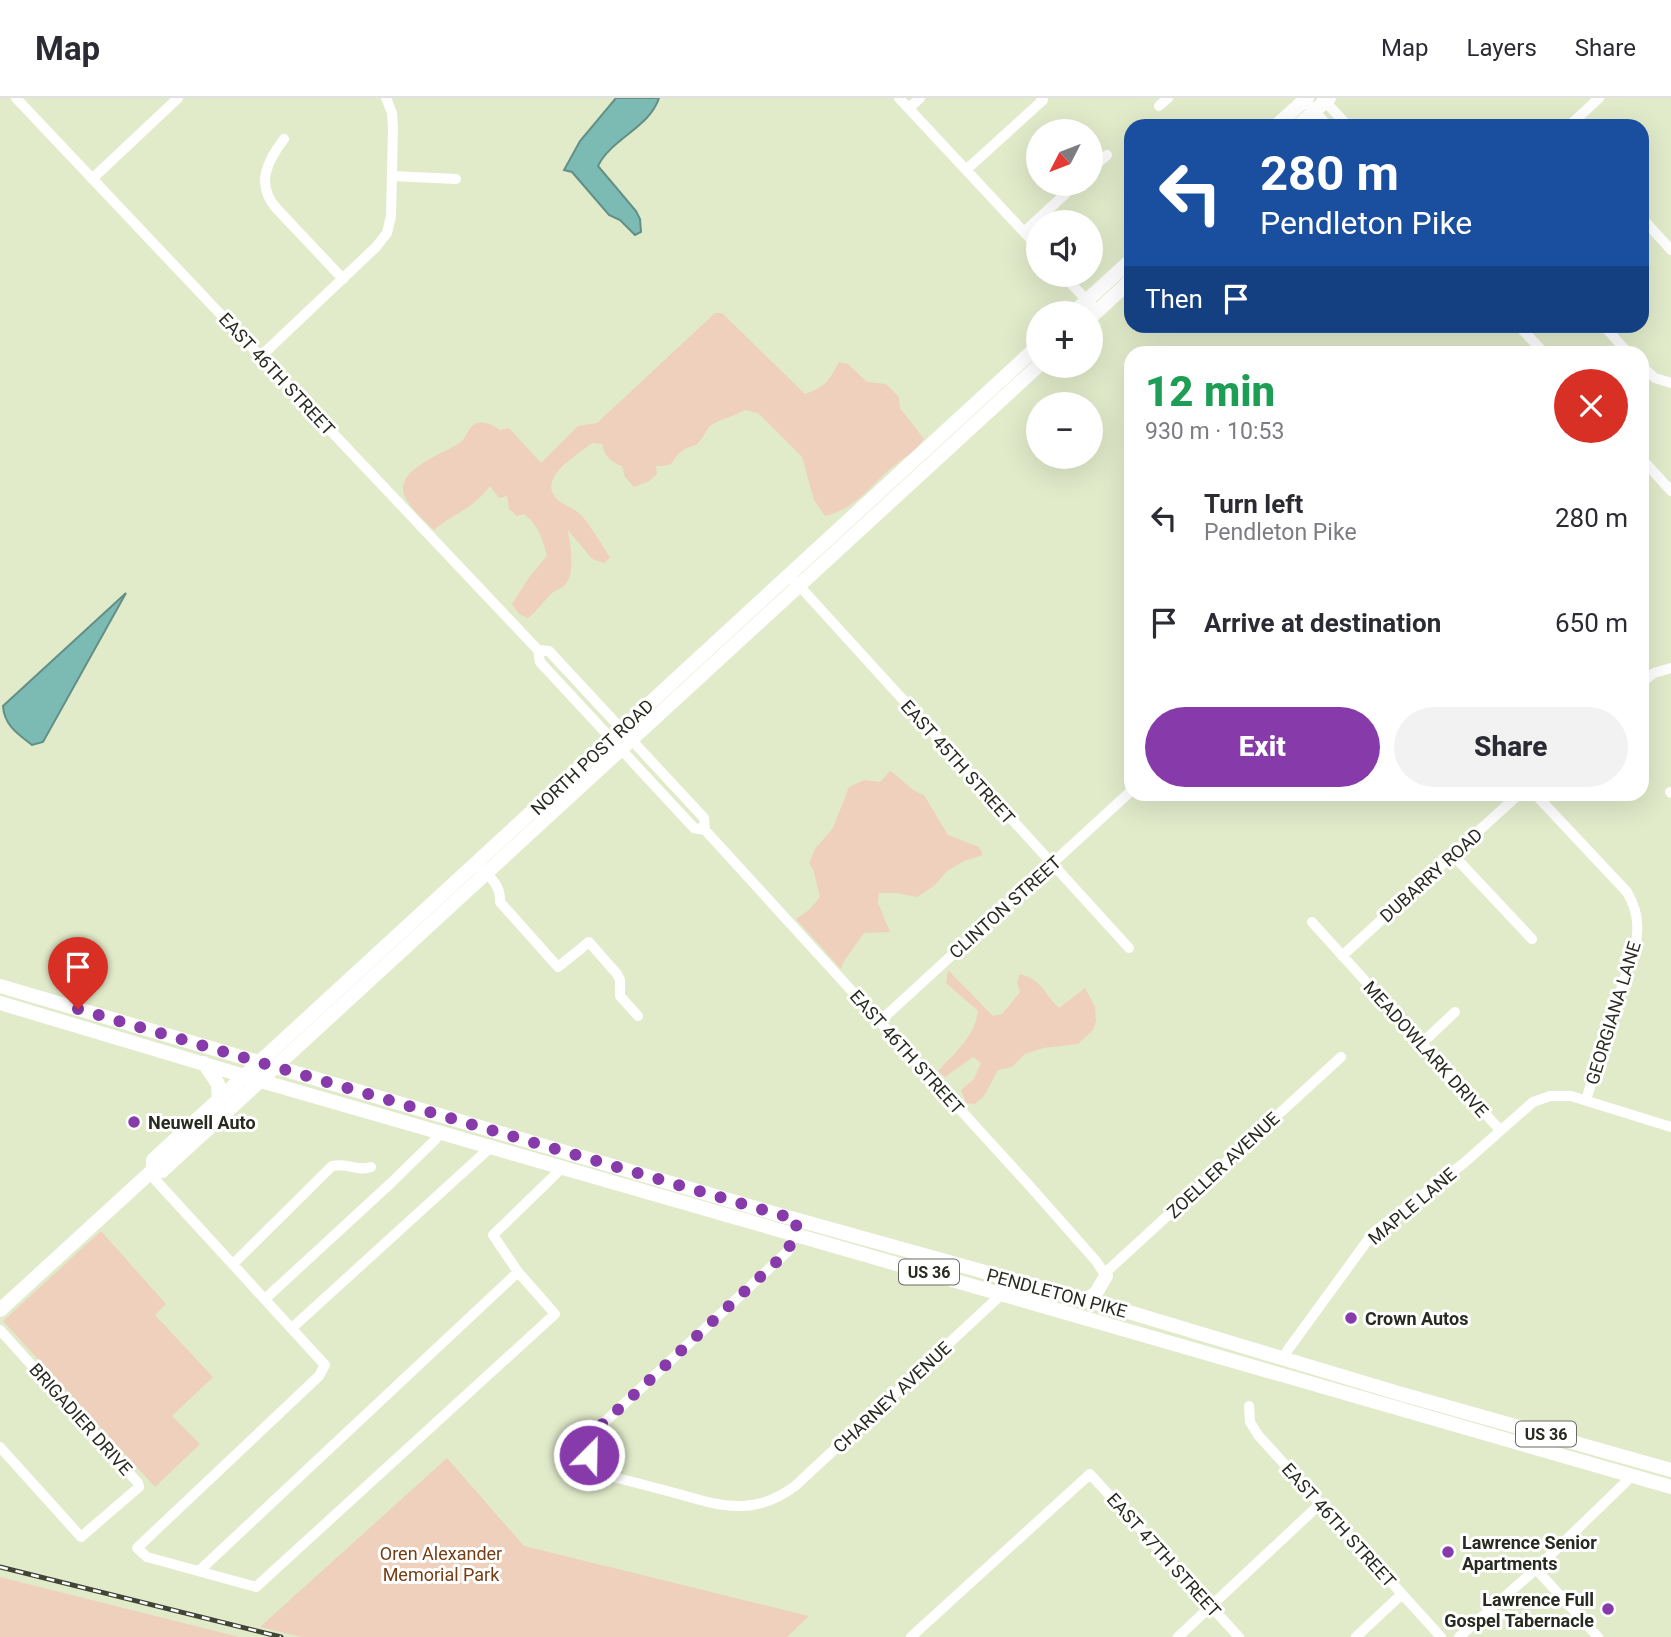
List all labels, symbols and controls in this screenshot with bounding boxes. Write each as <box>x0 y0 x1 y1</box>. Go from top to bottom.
text: Map <box>35 29 100 68</box>
text: Map <box>1381 34 1429 62</box>
text: Layers <box>1467 34 1537 62</box>
text: Share <box>1575 34 1636 62</box>
north arrow <box>1026 119 1102 196</box>
map controls <box>1026 119 1103 469</box>
text: 280 m <box>1260 145 1399 202</box>
icon: left <box>1145 147 1236 238</box>
text: Pendleton Pike <box>1260 204 1472 242</box>
button: sound <box>1026 210 1103 287</box>
icon: arrive <box>1217 280 1255 318</box>
text: Then <box>1145 284 1203 314</box>
button: + <box>1026 301 1103 378</box>
street label: EAST 46TH STREET <box>215 308 339 440</box>
text: 12 min <box>1145 367 1275 416</box>
button: close <box>1554 369 1628 443</box>
button: − <box>1026 392 1103 469</box>
text: 930 m · 10:53 <box>1145 418 1284 445</box>
text: Turn left <box>1204 489 1303 519</box>
icon: left <box>1145 499 1183 537</box>
text: 280 m <box>1555 503 1628 533</box>
text: Pendleton Pike <box>1204 519 1357 546</box>
icon: arrive <box>1145 604 1183 642</box>
text: Arrive at destination <box>1204 608 1441 638</box>
text: 650 m <box>1555 608 1628 638</box>
street label: NORTH POST ROAD <box>526 695 658 819</box>
street label: EAST 45TH STREET <box>897 696 1019 829</box>
button: Exit <box>1145 707 1380 787</box>
button: Share <box>1394 707 1628 787</box>
street label: DUBARRY ROAD <box>1376 824 1486 926</box>
street label: CLINTON STREET <box>945 851 1065 963</box>
pin <box>48 937 108 1009</box>
street label: GEORGIANA LANE <box>1581 939 1645 1087</box>
icon: arrive <box>59 948 97 986</box>
street label: MEADOWLARK DRIVE <box>1359 977 1493 1121</box>
street label: EAST 46TH STREET <box>846 986 968 1119</box>
street label: ZOELLER AVENUE <box>1163 1108 1283 1222</box>
place label: Neuwell Auto <box>148 1112 256 1133</box>
marker: Neuwell Auto <box>126 1114 142 1130</box>
street label: MAPLE LANE <box>1364 1163 1460 1249</box>
road number: US 36 <box>899 1260 959 1284</box>
street label: PENDLETON PIKE <box>985 1264 1129 1322</box>
place label: Crown Autos <box>1365 1308 1468 1329</box>
marker: Crown Autos <box>1343 1310 1359 1326</box>
street label: CHARNEY AVENUE <box>829 1337 955 1457</box>
street label: BRIGADIER DRIVE <box>25 1359 137 1479</box>
position arrow <box>552 1418 626 1492</box>
road number: US 36 <box>1516 1422 1576 1446</box>
street label: EAST 46TH STREET <box>1278 1459 1400 1592</box>
street label: EAST 47TH STREET <box>1103 1489 1225 1622</box>
place label: Lawrence Senior Apartments <box>1462 1532 1597 1574</box>
park label: Oren Alexander Memorial Park <box>380 1543 502 1585</box>
marker: Lawrence Senior Apartments <box>1440 1544 1456 1560</box>
place label: Lawrence Full Gospel Tabernacle <box>1444 1589 1594 1631</box>
marker: Lawrence Full Gospel Tabernacle <box>1600 1601 1616 1617</box>

